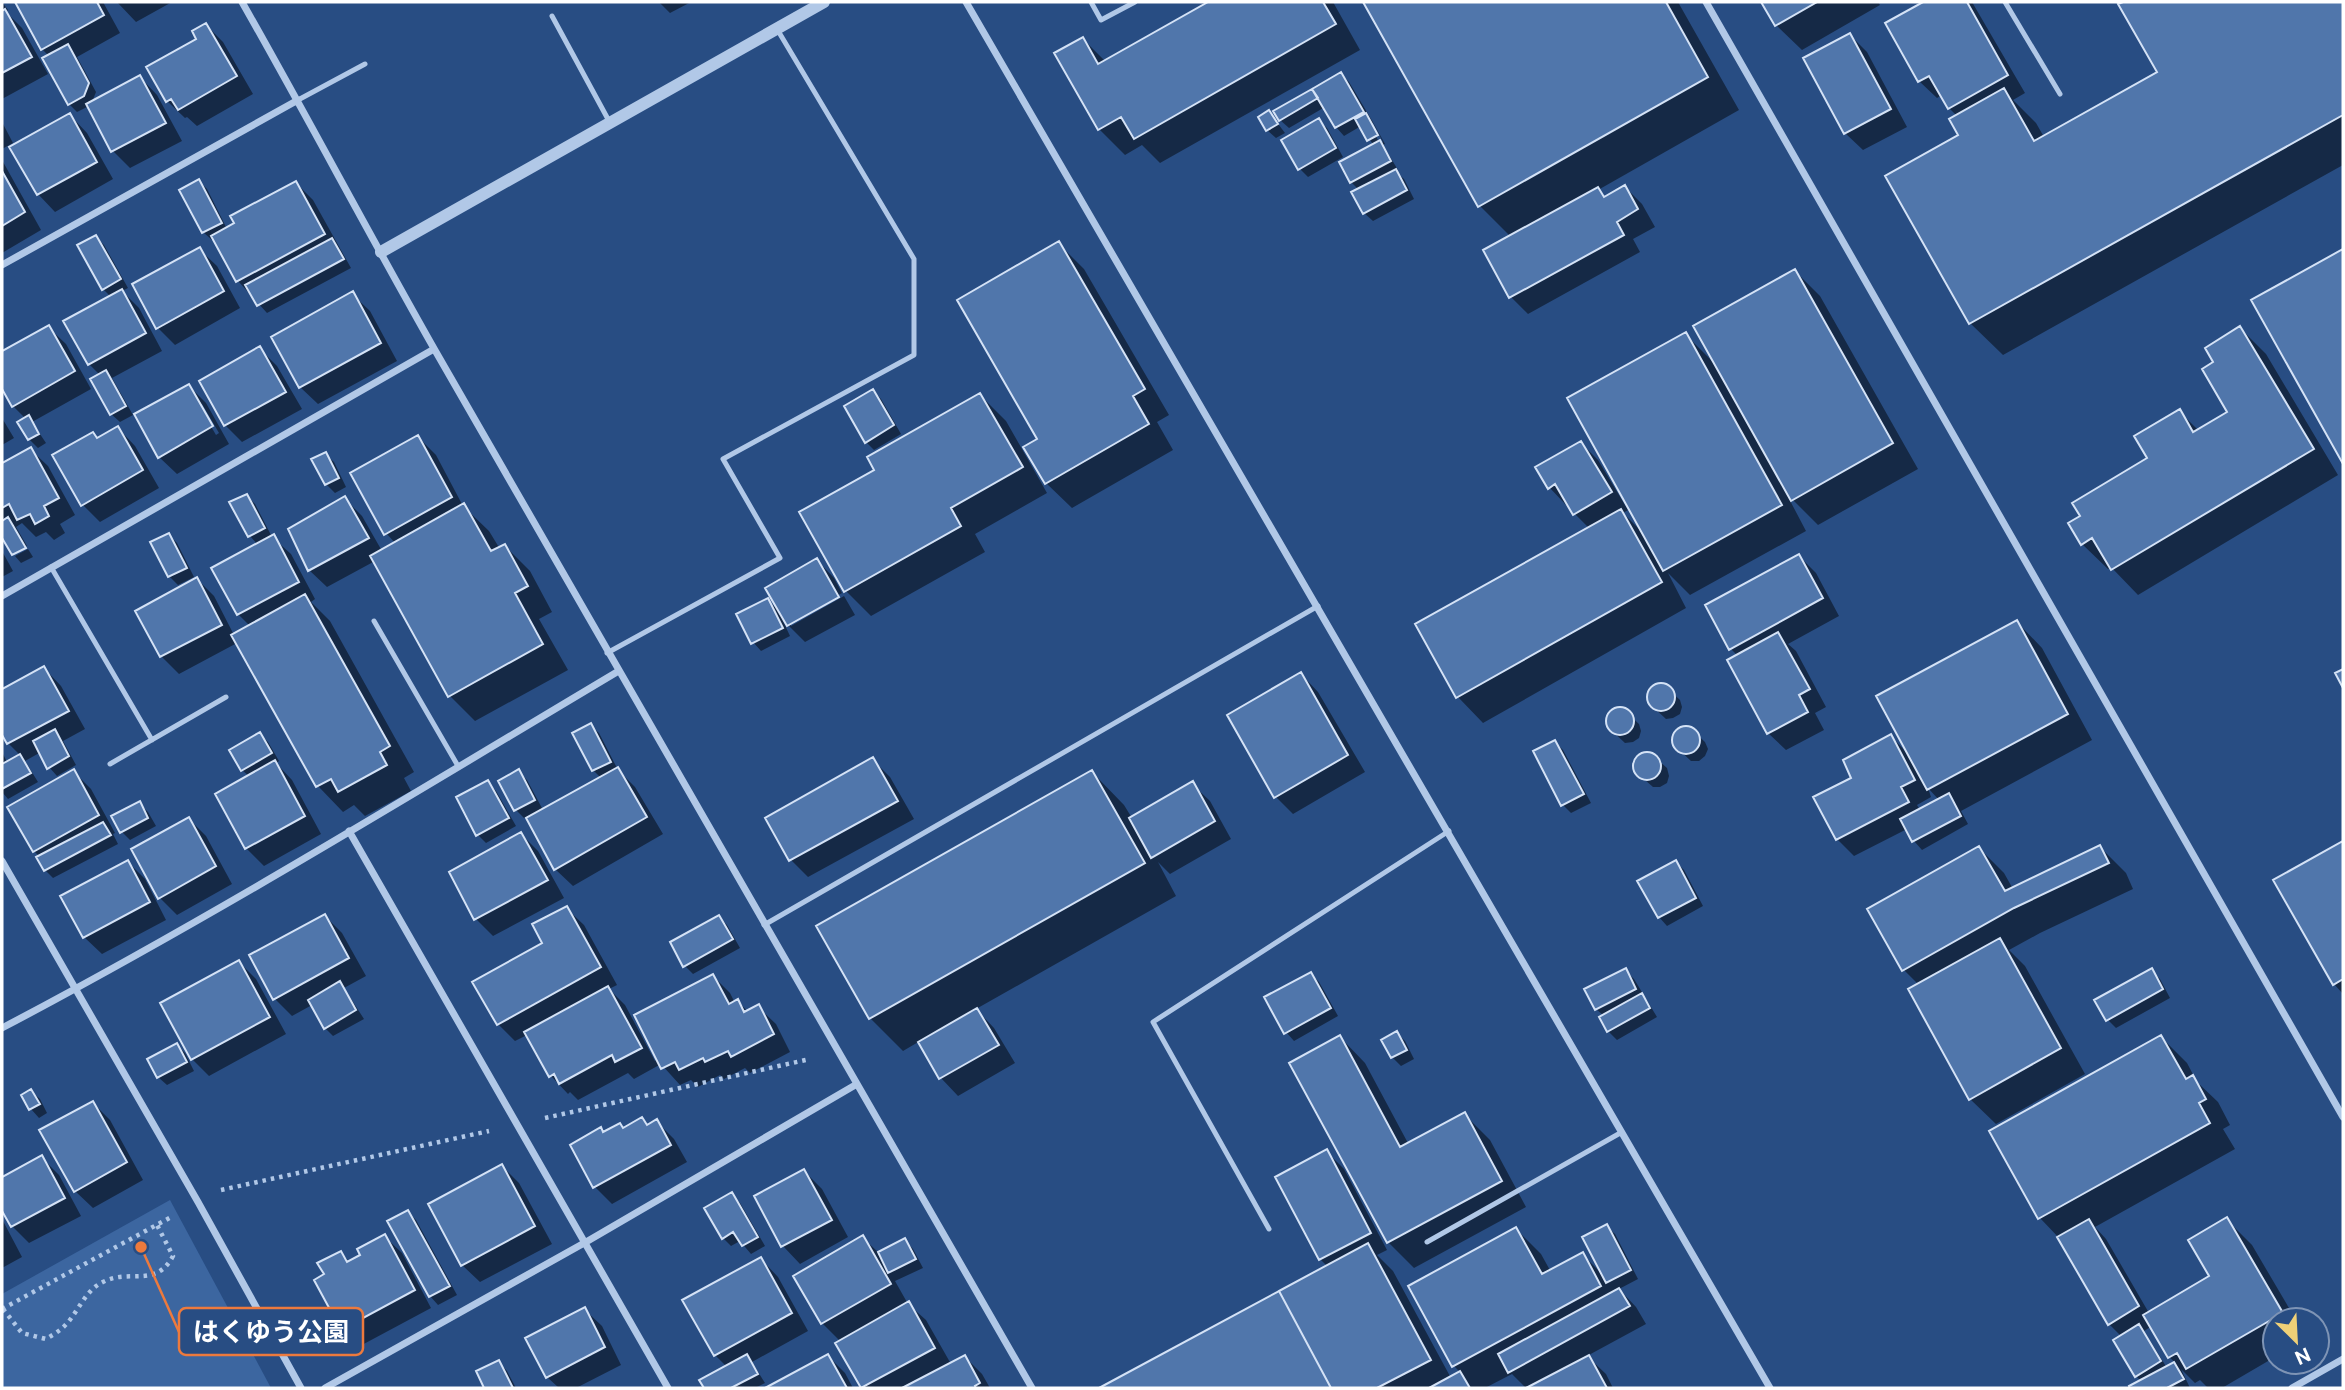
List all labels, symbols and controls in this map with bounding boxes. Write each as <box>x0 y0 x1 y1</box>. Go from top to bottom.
north arrow <box>2261 1306 2331 1376</box>
callout: はくゆう公園 <box>179 1308 363 1355</box>
text: はくゆう公園 <box>193 1316 349 1347</box>
text: N <box>2292 1343 2314 1370</box>

